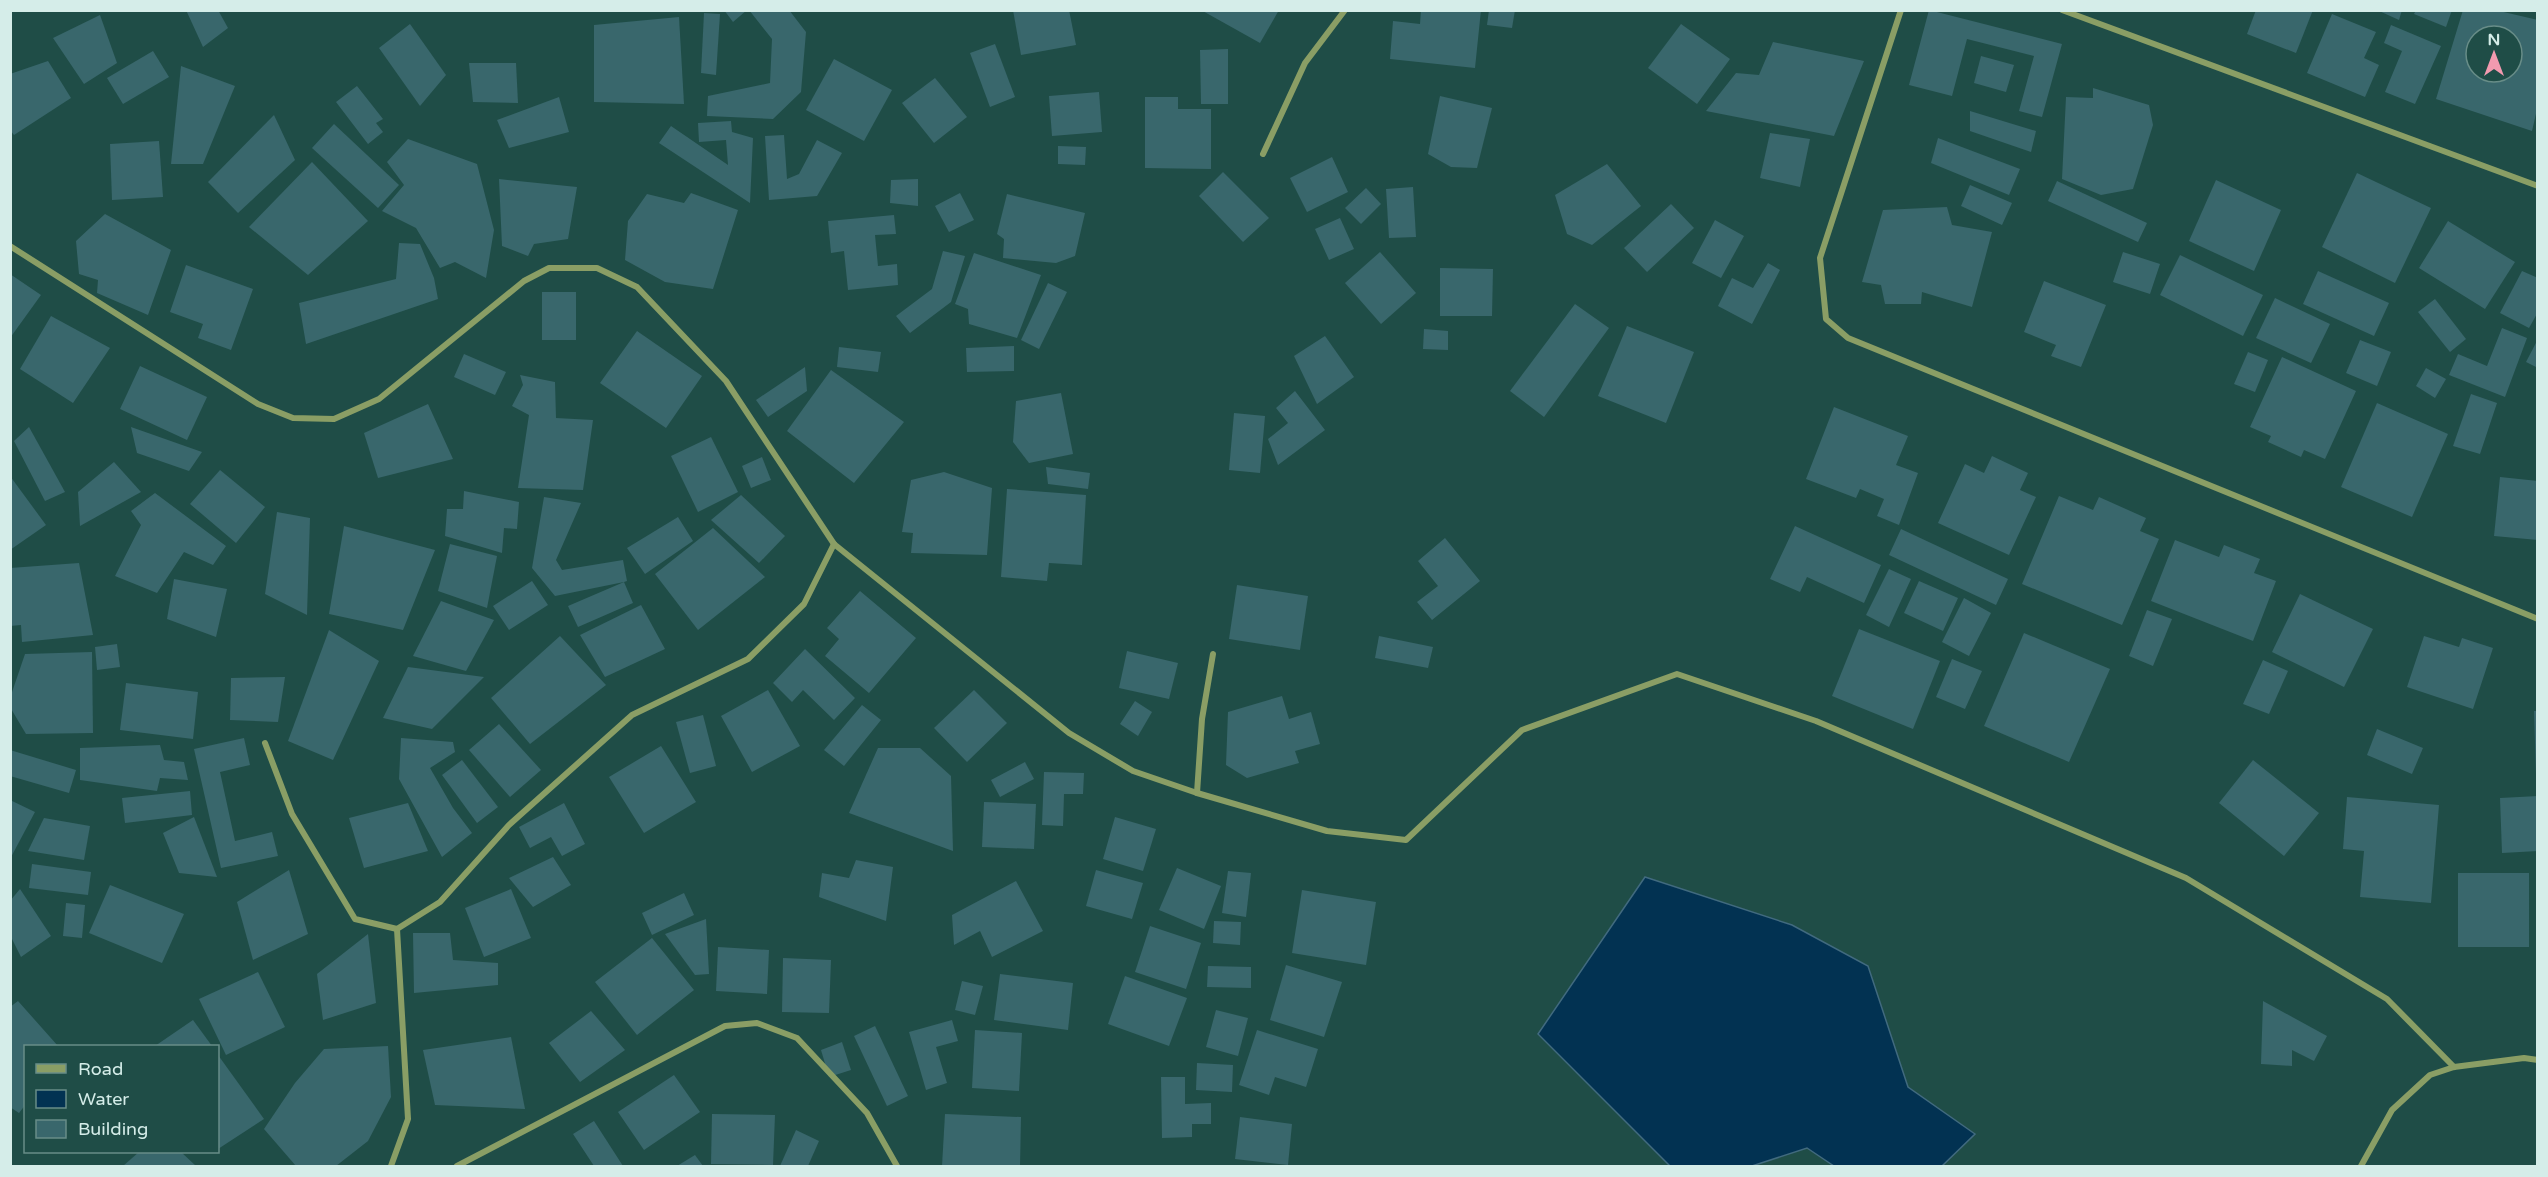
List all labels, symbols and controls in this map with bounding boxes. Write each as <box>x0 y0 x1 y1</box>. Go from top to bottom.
north arrow <box>2464 24 2524 84</box>
text: N <box>2488 30 2500 50</box>
legend <box>24 1045 219 1153</box>
text: Road <box>78 1058 123 1080</box>
text: Water <box>78 1088 129 1110</box>
text: Building <box>78 1118 148 1140</box>

